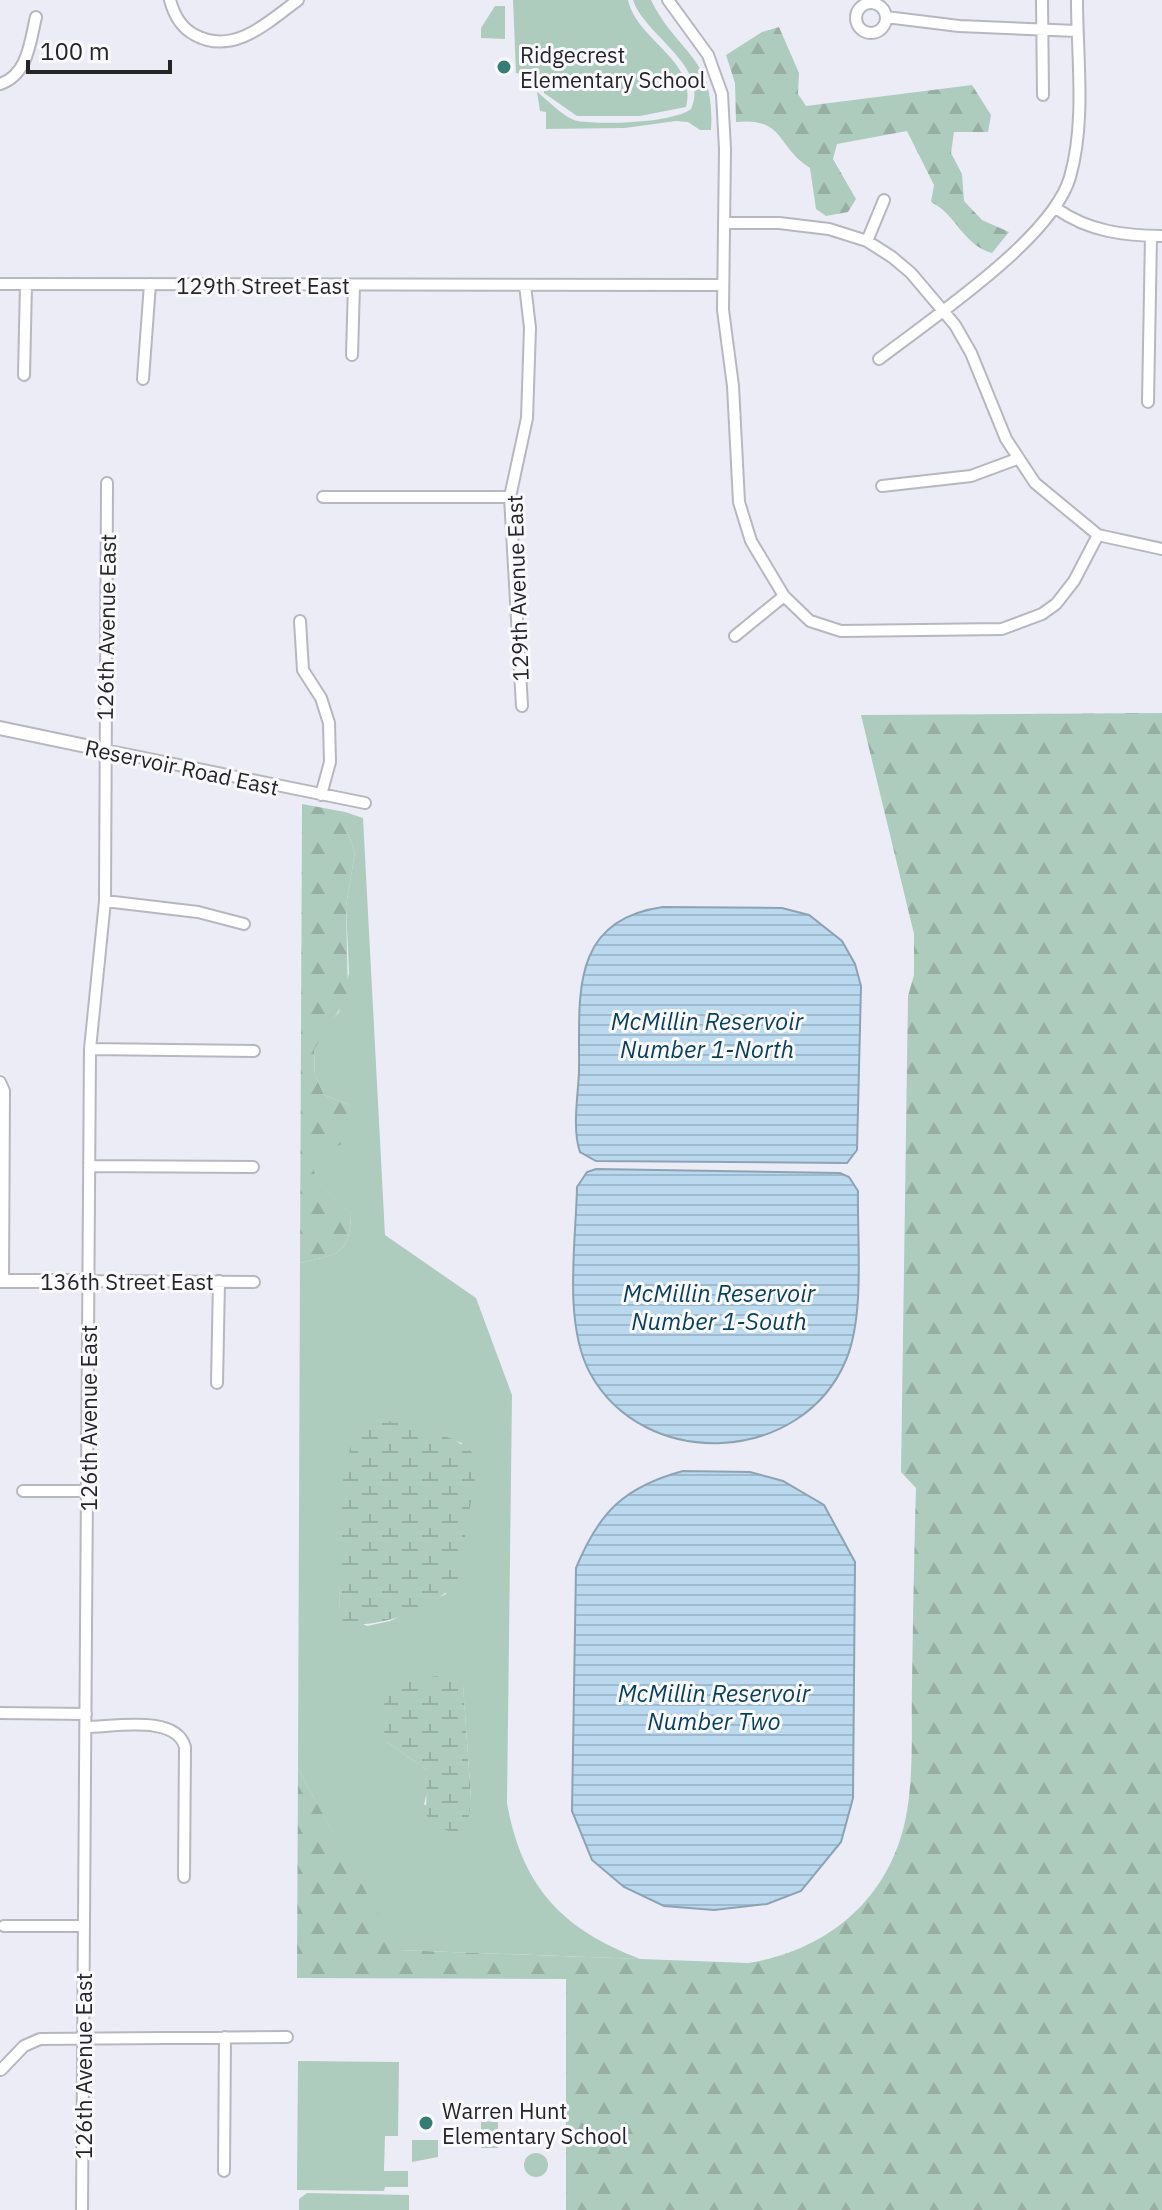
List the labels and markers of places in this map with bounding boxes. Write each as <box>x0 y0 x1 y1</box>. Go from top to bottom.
place label: Ridgecrest Elementary School <box>520 40 706 94</box>
marker: Ridgecrest Elementary School <box>495 58 513 76</box>
place label: Warren Hunt Elementary School <box>442 2096 628 2150</box>
marker: Warren Hunt Elementary School <box>417 2114 435 2132</box>

